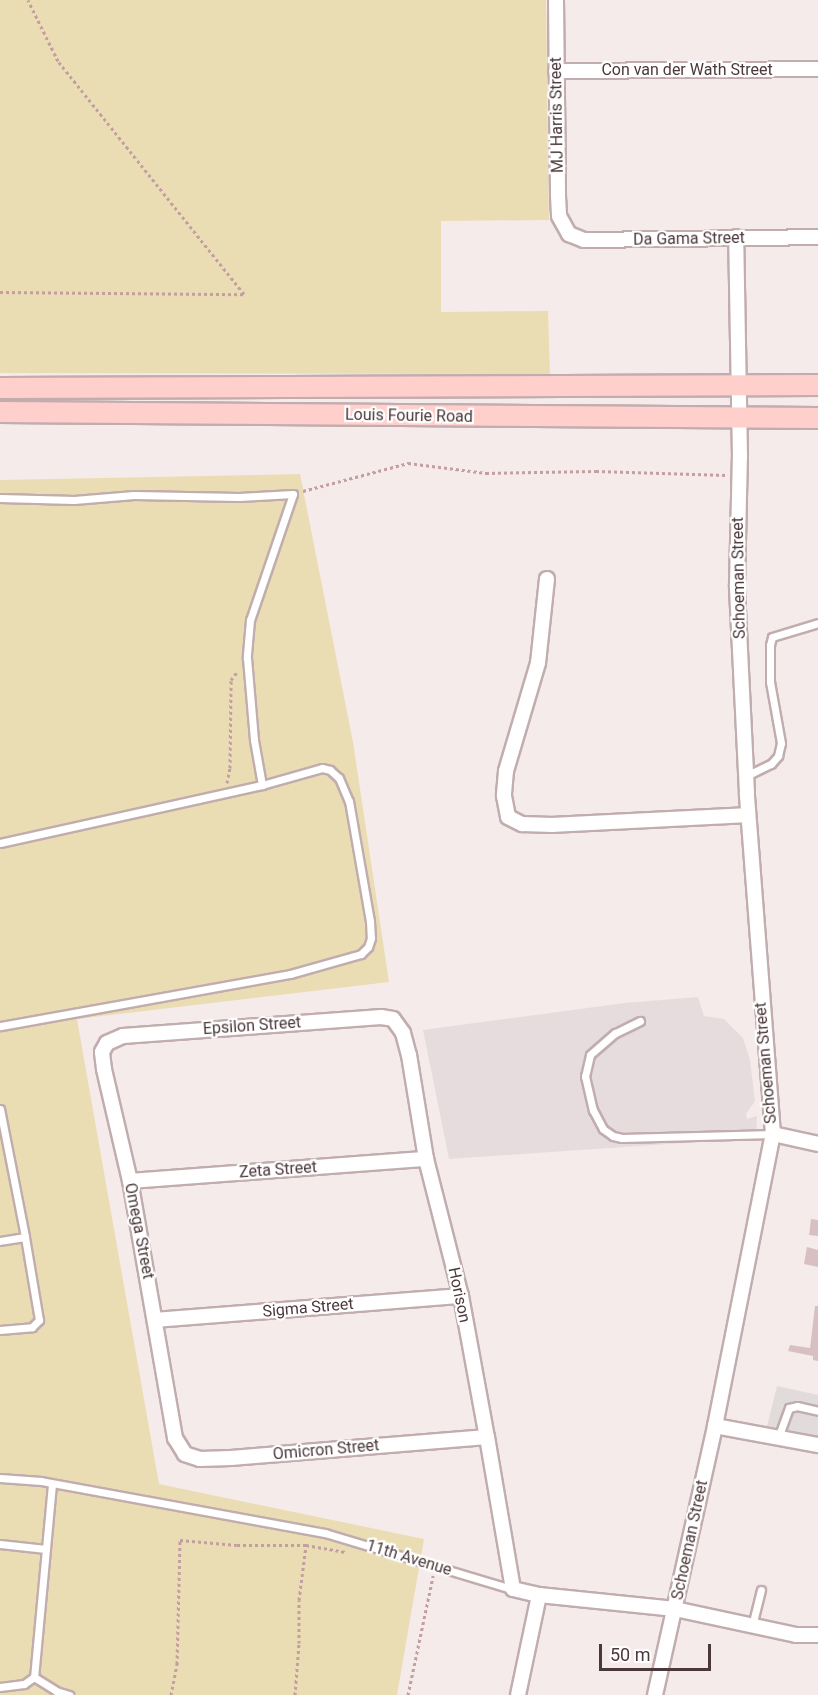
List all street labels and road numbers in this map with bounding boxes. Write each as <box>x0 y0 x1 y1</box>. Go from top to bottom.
street label: MJ Harris Street <box>546 57 568 173</box>
street label: Con van der Wath Street <box>601 60 773 80</box>
street label: Da Gama Street <box>633 228 745 250</box>
street label: Louis Fourie Road <box>345 405 473 427</box>
street label: Schoeman Street <box>728 517 750 639</box>
street label: Schoeman Street <box>751 1001 781 1125</box>
street label: Epsilon Street <box>202 1013 302 1039</box>
street label: Zeta Street <box>238 1158 318 1182</box>
street label: Omega Street <box>120 1181 158 1281</box>
street label: Horison <box>444 1266 474 1324</box>
street label: Sigma Street <box>262 1294 354 1322</box>
street label: Omicron Street <box>272 1436 380 1464</box>
street label: Schoeman Street <box>668 1478 712 1602</box>
street label: 11th Avenue <box>364 1536 454 1580</box>

